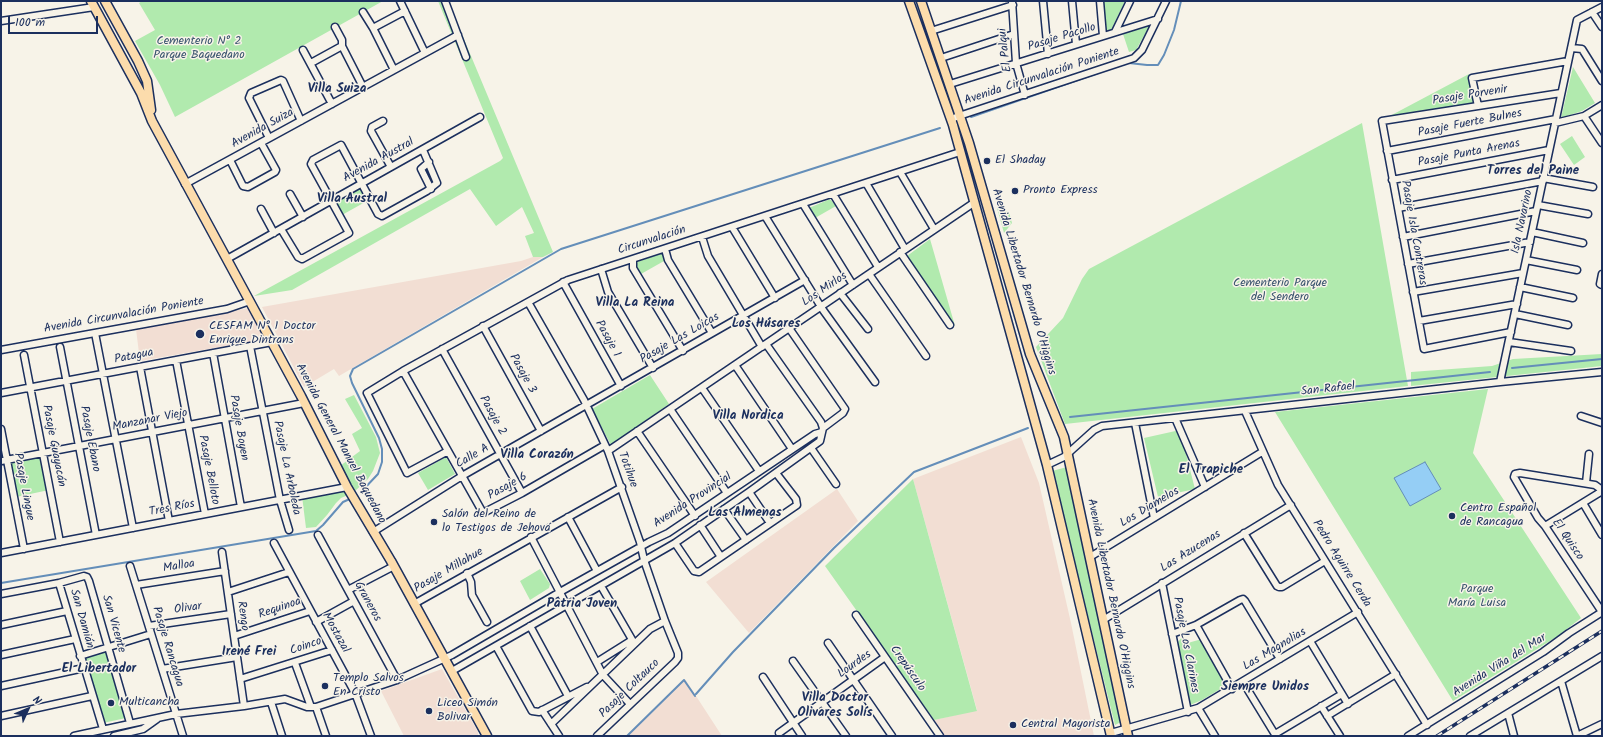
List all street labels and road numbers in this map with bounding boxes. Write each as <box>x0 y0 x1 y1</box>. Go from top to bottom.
street label: Pasaje Pacollo <box>1026 21 1098 55</box>
street label: El Palqui <box>996 27 1016 73</box>
street label: Avenida Circunvalación Poniente <box>963 45 1121 109</box>
street label: Pasaje Porvenir <box>1431 83 1509 109</box>
street label: Avenida Suiza <box>229 106 297 152</box>
street label: Pasaje Fuerte Bulnes <box>1417 107 1523 141</box>
street label: Avenida Austral <box>341 136 417 186</box>
street label: Pasaje Punta Arenas <box>1417 137 1521 171</box>
street label: Pasaje Isla Contreras <box>1397 180 1429 286</box>
street label: Avenida Libertador Bernardo O'Higgins <box>988 187 1058 377</box>
street label: Isla Navarino <box>1509 189 1537 255</box>
street label: Circunvalación <box>616 223 688 259</box>
street label: Los Mirlos <box>800 270 850 310</box>
street label: Avenida Circunvalación Poniente <box>43 295 205 337</box>
street label: Pasaje Las Loicas <box>638 310 722 368</box>
street label: Pasaje 1 <box>591 318 623 360</box>
street label: Patagua <box>113 346 155 368</box>
street label: Pasaje 3 <box>505 352 539 396</box>
street label: Avenida General Manuel Baquedano <box>292 361 388 527</box>
street label: San Rafael <box>1300 380 1356 400</box>
street label: Pasaje Boyen <box>225 394 251 462</box>
street label: Pasaje 2 <box>475 394 509 438</box>
street label: Pasaje Guayacán <box>38 404 68 488</box>
street label: Pasaje Ebano <box>76 405 102 473</box>
street label: Manzanar Viejo <box>111 407 189 435</box>
street label: Pasaje La Arboleda <box>269 420 303 516</box>
street label: Pasaje Belloto <box>194 434 222 506</box>
street label: Calle A <box>454 442 492 472</box>
street label: Totihue <box>614 450 640 490</box>
street label: Pasaje Lingue <box>9 452 37 522</box>
street label: Pasaje 6 <box>486 470 530 504</box>
street label: Avenida Provincial <box>651 470 735 532</box>
street label: Los Diamelos <box>1118 485 1182 531</box>
street label: Tres Ríos <box>148 498 196 520</box>
street label: Avenida Libertador Bernardo O'Higgins <box>1083 498 1137 690</box>
street label: El Quisco <box>1548 516 1586 564</box>
street label: Pedro Aguirre Cerda <box>1308 518 1374 610</box>
street label: Las Azucenas <box>1158 528 1224 576</box>
street label: Pasaje Millahue <box>412 545 486 597</box>
street label: Malloa <box>162 557 196 577</box>
street label: Graneros <box>350 580 384 624</box>
street label: San Damián <box>66 588 96 650</box>
street label: San Vicente <box>98 593 128 655</box>
street label: Requinoa <box>257 595 303 623</box>
street label: Pasaje Los Clarines <box>1169 596 1201 694</box>
street label: Olivar <box>173 600 203 618</box>
street label: Rengo <box>233 600 251 632</box>
street label: Pasaje Rancagua <box>148 605 186 689</box>
street label: Mostazal <box>318 610 352 656</box>
street label: Las Magnolias <box>1241 625 1309 675</box>
street label: Avenida Viña del Mar <box>1451 631 1549 701</box>
street label: Coinco <box>288 635 324 659</box>
street label: Crepúsculo <box>886 643 928 695</box>
street label: Lourdes <box>835 648 875 682</box>
street label: Pasaje Coltauco <box>597 657 663 721</box>

